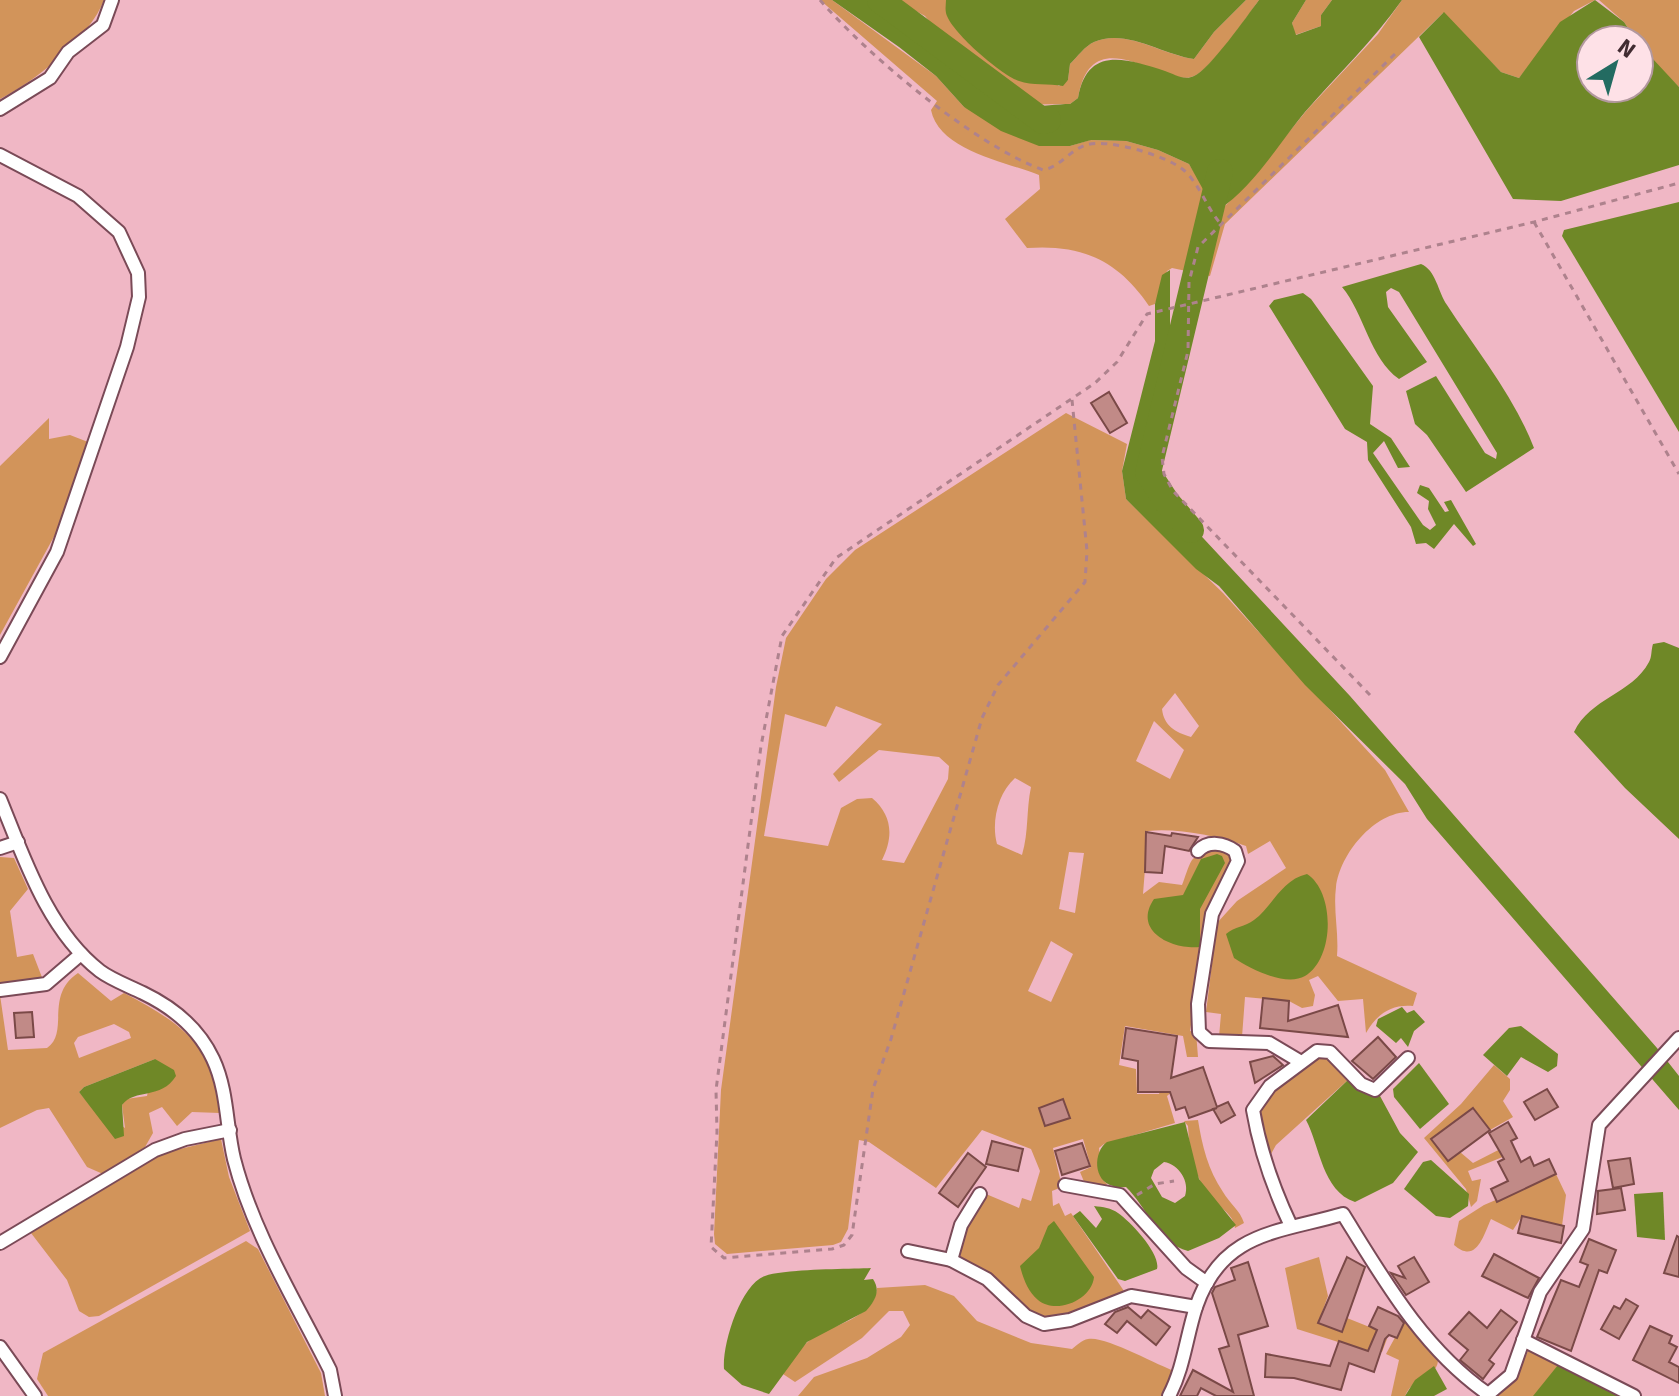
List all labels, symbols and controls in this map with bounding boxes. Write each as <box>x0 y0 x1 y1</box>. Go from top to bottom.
north arrow <box>1575 24 1655 104</box>
text: N <box>1612 33 1641 64</box>

